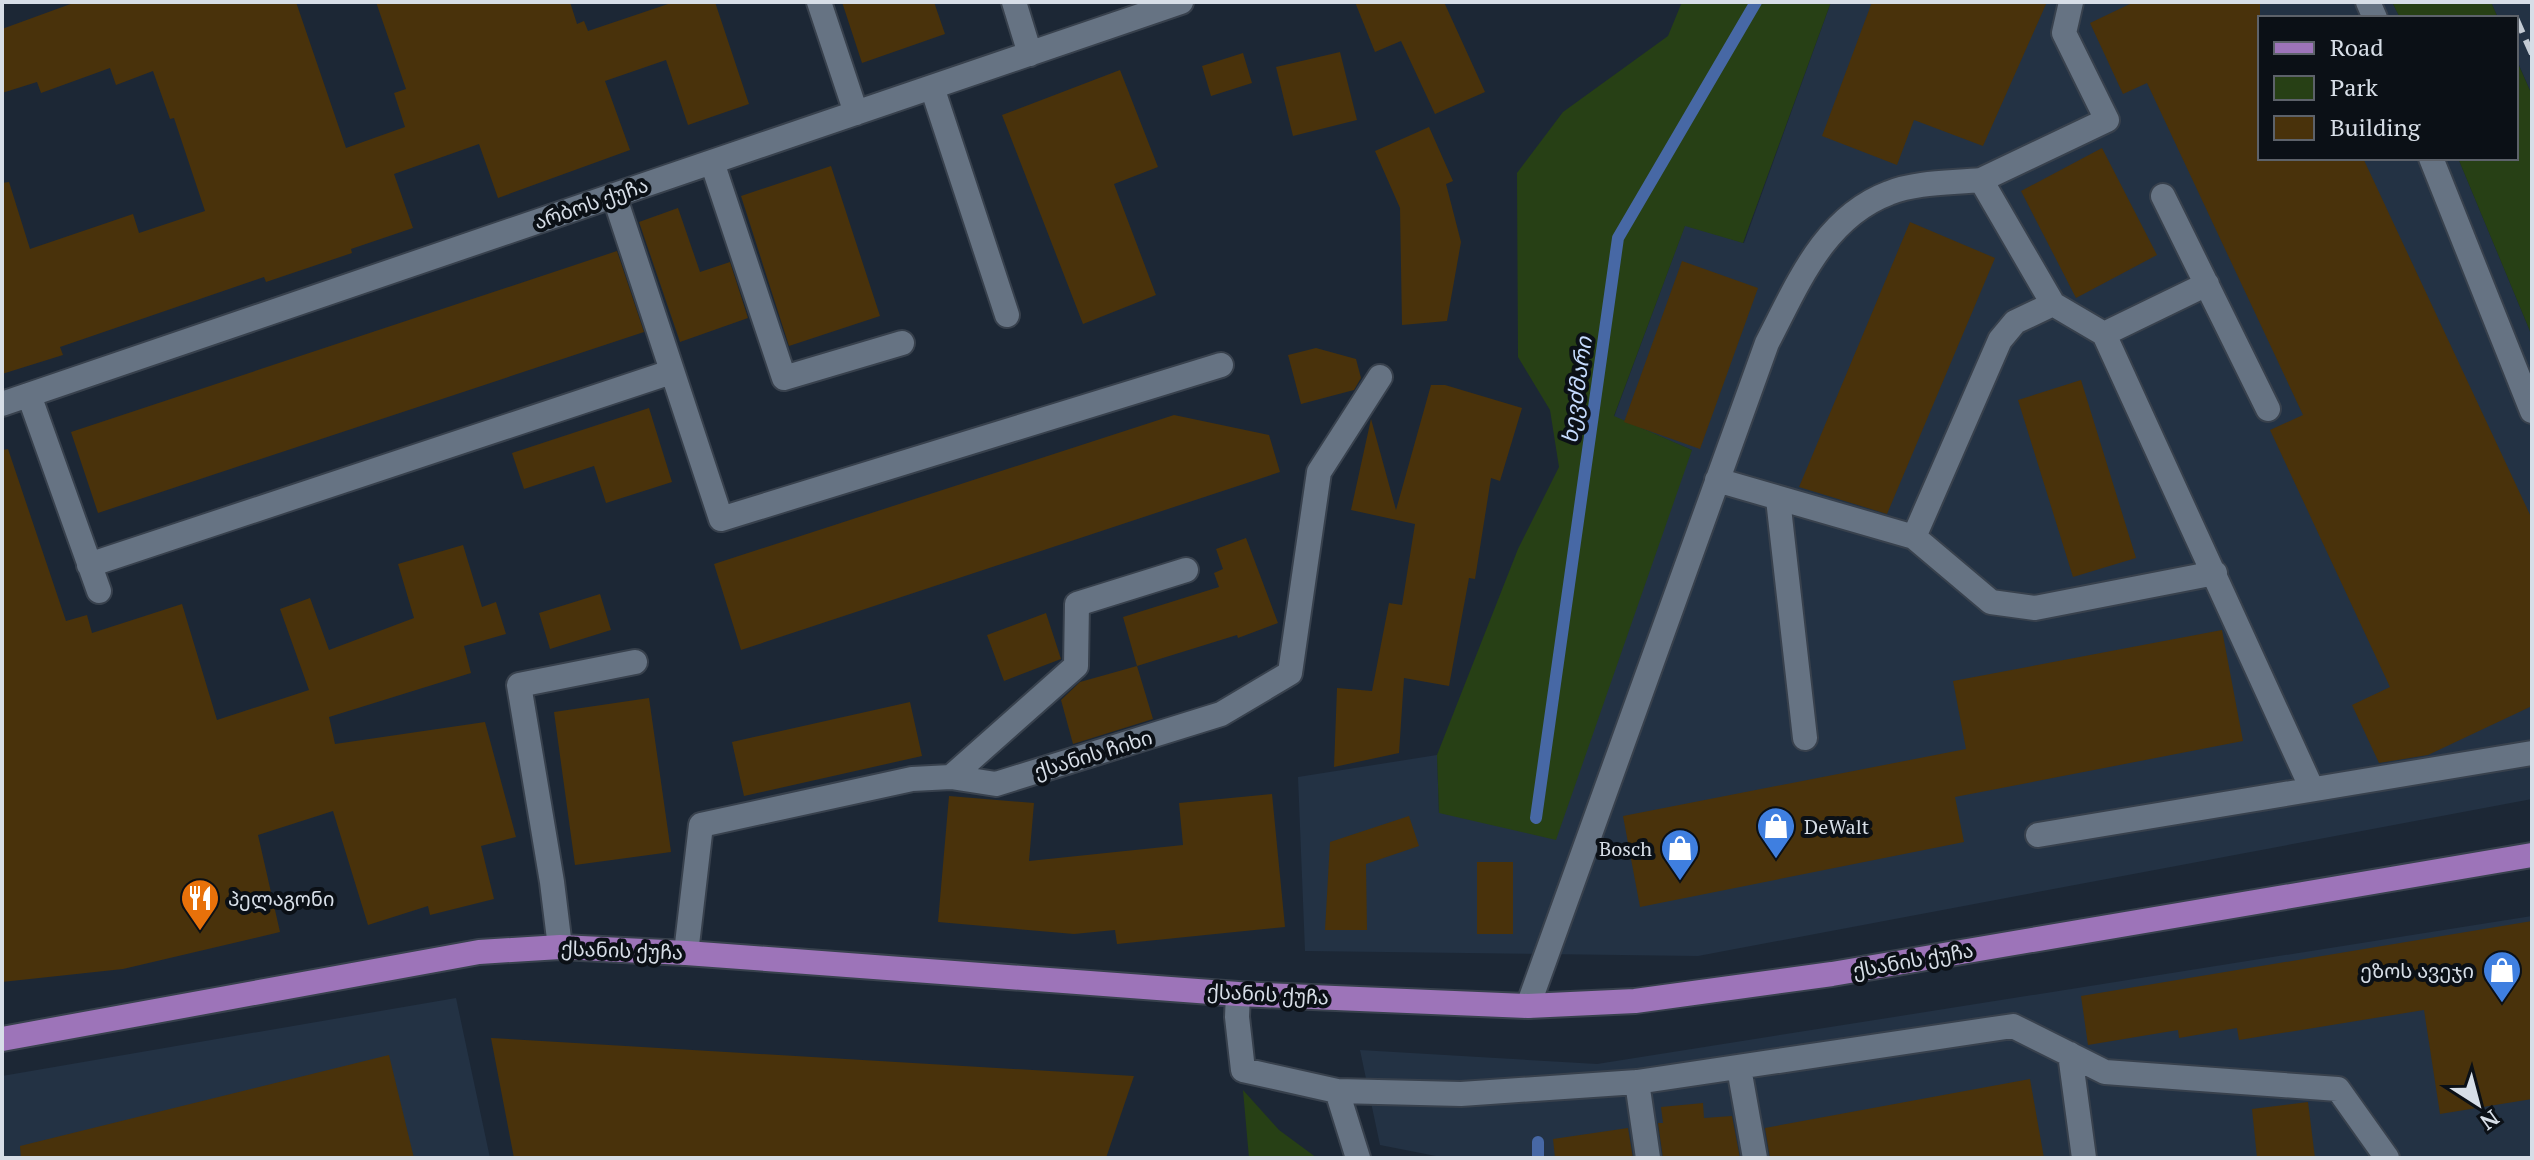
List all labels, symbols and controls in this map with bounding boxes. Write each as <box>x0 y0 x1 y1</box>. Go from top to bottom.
legend <box>2258 16 2518 160</box>
text: Road <box>2330 31 2384 63</box>
text: Park <box>2330 71 2379 103</box>
text: Building <box>2330 111 2421 143</box>
street label: არბოს ქუჩა <box>530 171 652 235</box>
water label: ხევძმარი <box>1554 333 1598 445</box>
street label: ქსანის ჩიხი <box>1031 723 1155 785</box>
shop icon: DeWalt <box>1755 805 1797 860</box>
place label: DeWalt <box>1804 813 1870 840</box>
shop icon: Bosch <box>1659 827 1701 882</box>
place label: Bosch <box>1599 835 1652 862</box>
restaurant icon: პელაგონი <box>179 877 221 932</box>
place label: პელაგონი <box>228 885 334 912</box>
street label: ქსანის ქუჩა <box>561 934 683 966</box>
street label: ქსანის ქუჩა <box>1851 936 1975 984</box>
shop icon: ეზოს ავეჯი <box>2481 949 2523 1004</box>
place label: ეზოს ავეჯი <box>2360 957 2474 984</box>
street label: ქსანის ქუჩა <box>1206 977 1330 1011</box>
north arrow <box>2438 1064 2518 1144</box>
text: N <box>2475 1104 2505 1137</box>

